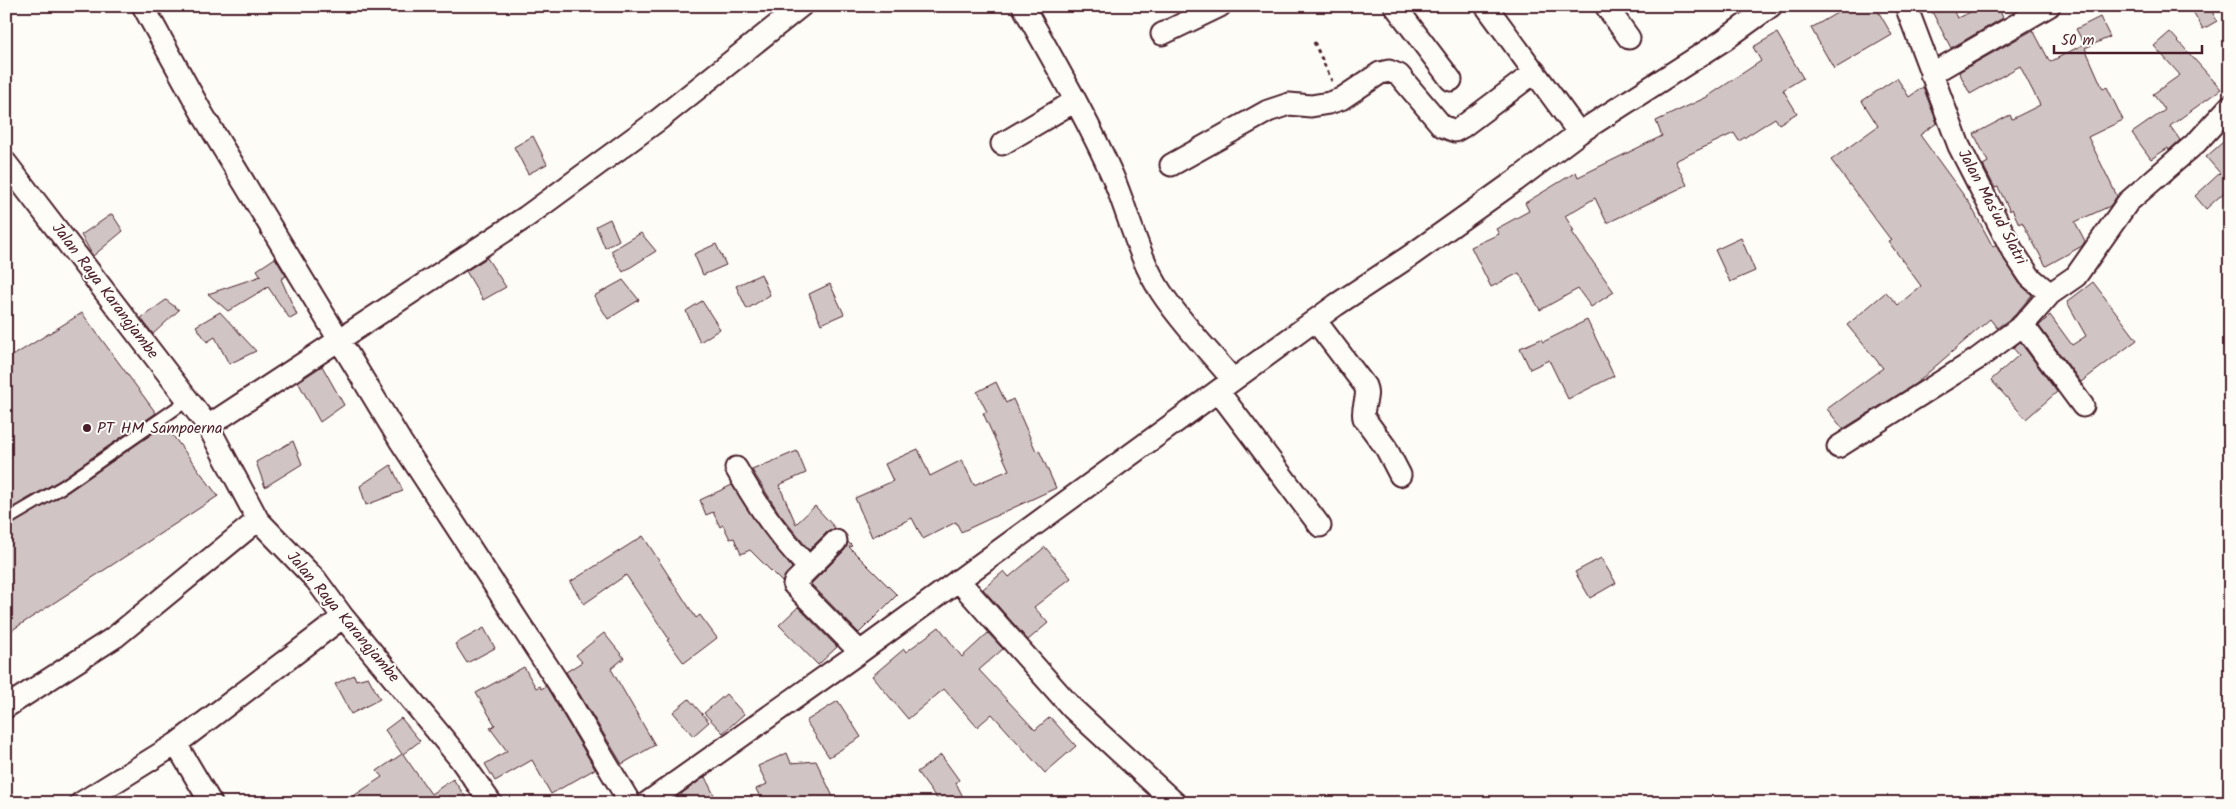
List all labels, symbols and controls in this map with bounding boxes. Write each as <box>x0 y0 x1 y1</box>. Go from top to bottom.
scale bar <box>2054 22 2201 54</box>
text: 50 m <box>2061 29 2095 53</box>
street label: Jalan Mas'ud Slatri <box>1951 145 2034 270</box>
street label: Jalan Raya Karangjambe <box>45 217 165 365</box>
place label: PT HM Sampoerna <box>97 416 223 441</box>
marker: PT HM Sampoerna <box>81 422 93 434</box>
street label: Jalan Raya Karangjambe <box>280 546 406 688</box>

